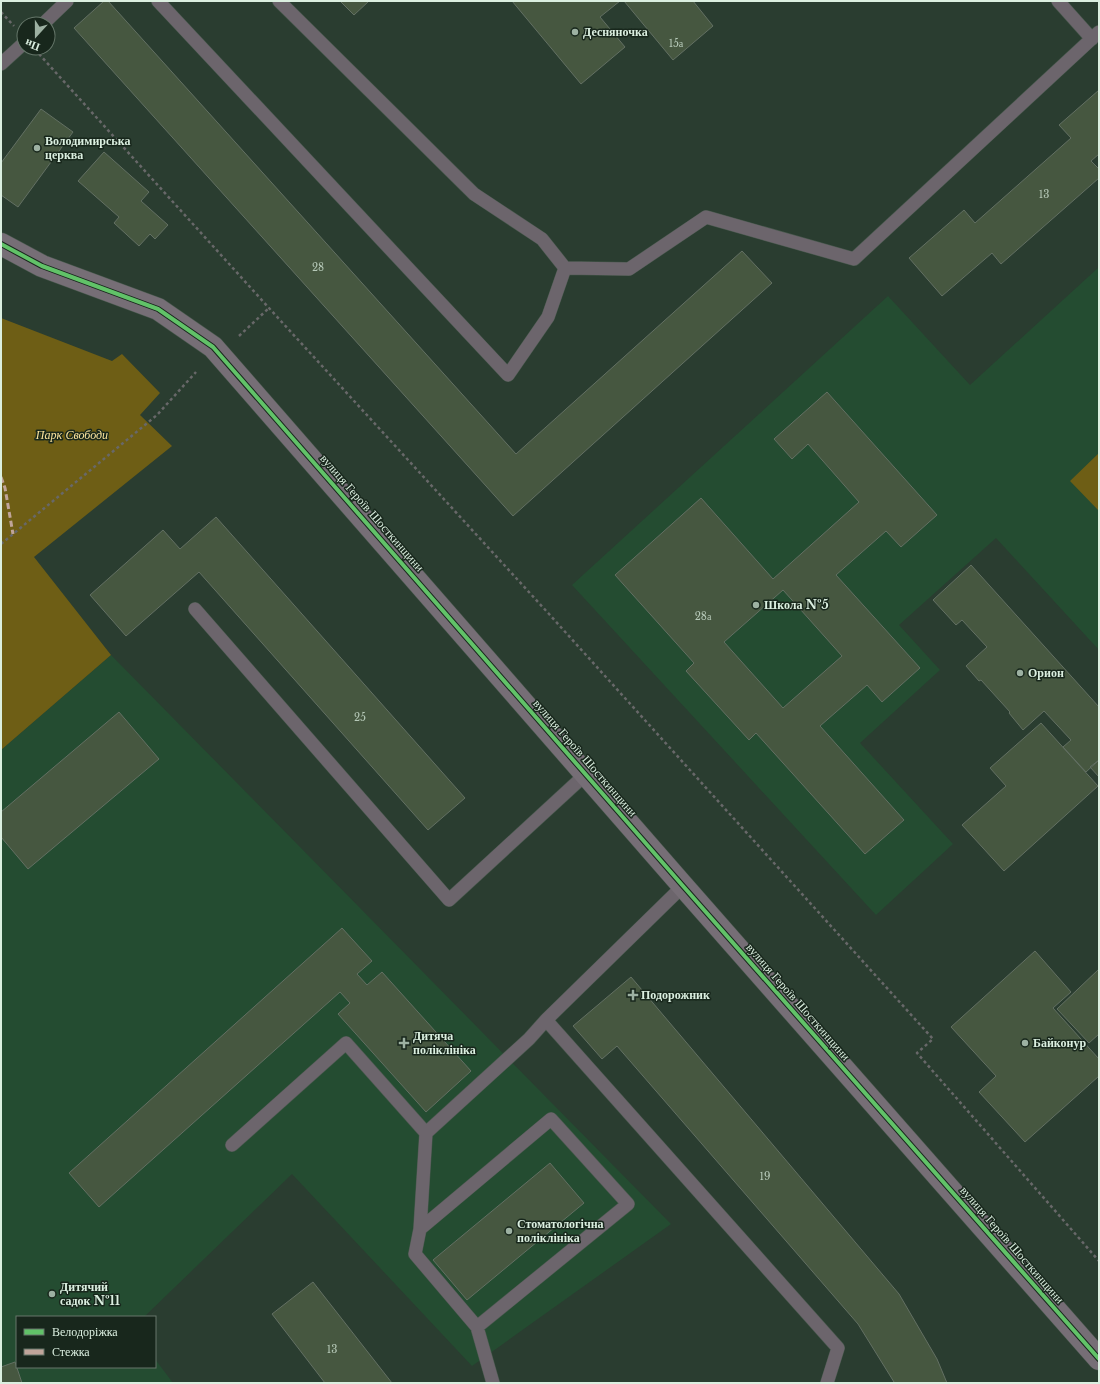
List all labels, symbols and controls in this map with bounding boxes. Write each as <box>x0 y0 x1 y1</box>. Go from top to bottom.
north arrow <box>16 16 56 56</box>
place label: Десняночка <box>583 24 648 39</box>
marker: Десняночка <box>570 27 580 37</box>
text: Пн <box>22 36 42 55</box>
house number: 15а <box>669 37 684 50</box>
place label: Володимирська церква <box>45 133 130 162</box>
marker: Володимирська церква <box>32 143 42 153</box>
house number: 13 <box>1039 188 1049 201</box>
house number: 28 <box>312 261 324 274</box>
park label: Парк Свободи <box>35 427 108 442</box>
street label: вулиця Героїв Шосткинщини <box>317 451 428 575</box>
place label: Школа №5 <box>764 597 829 612</box>
marker: Школа №5 <box>751 600 761 610</box>
house number: 28а <box>695 610 712 623</box>
place label: Орион <box>1028 665 1064 680</box>
marker: Орион <box>1015 668 1025 678</box>
street label: вулиця Героїв Шосткинщини <box>530 696 641 820</box>
house number: 25 <box>354 711 366 724</box>
street label: вулиця Героїв Шосткинщини <box>743 940 854 1064</box>
place label: Подорожник <box>641 987 710 1002</box>
marker: Подорожник <box>628 990 638 1000</box>
place label: Дитяча поліклініка <box>413 1028 476 1057</box>
place label: Байконур <box>1033 1035 1087 1050</box>
marker: Дитяча поліклініка <box>398 1037 410 1049</box>
marker: Байконур <box>1020 1038 1030 1048</box>
house number: 19 <box>760 1170 770 1183</box>
street label: вулиця Героїв Шосткинщини <box>957 1183 1068 1307</box>
place label: Стоматологічна поліклініка <box>517 1216 604 1245</box>
marker: Стоматологічна поліклініка <box>504 1226 514 1236</box>
place label: Дитячий садок №11 <box>60 1279 120 1308</box>
marker: Дитячий садок №11 <box>47 1289 57 1299</box>
legend <box>16 1316 156 1368</box>
text: Велодоріжка <box>52 1324 118 1339</box>
house number: 13 <box>327 1343 337 1356</box>
text: Стежка <box>52 1344 90 1359</box>

